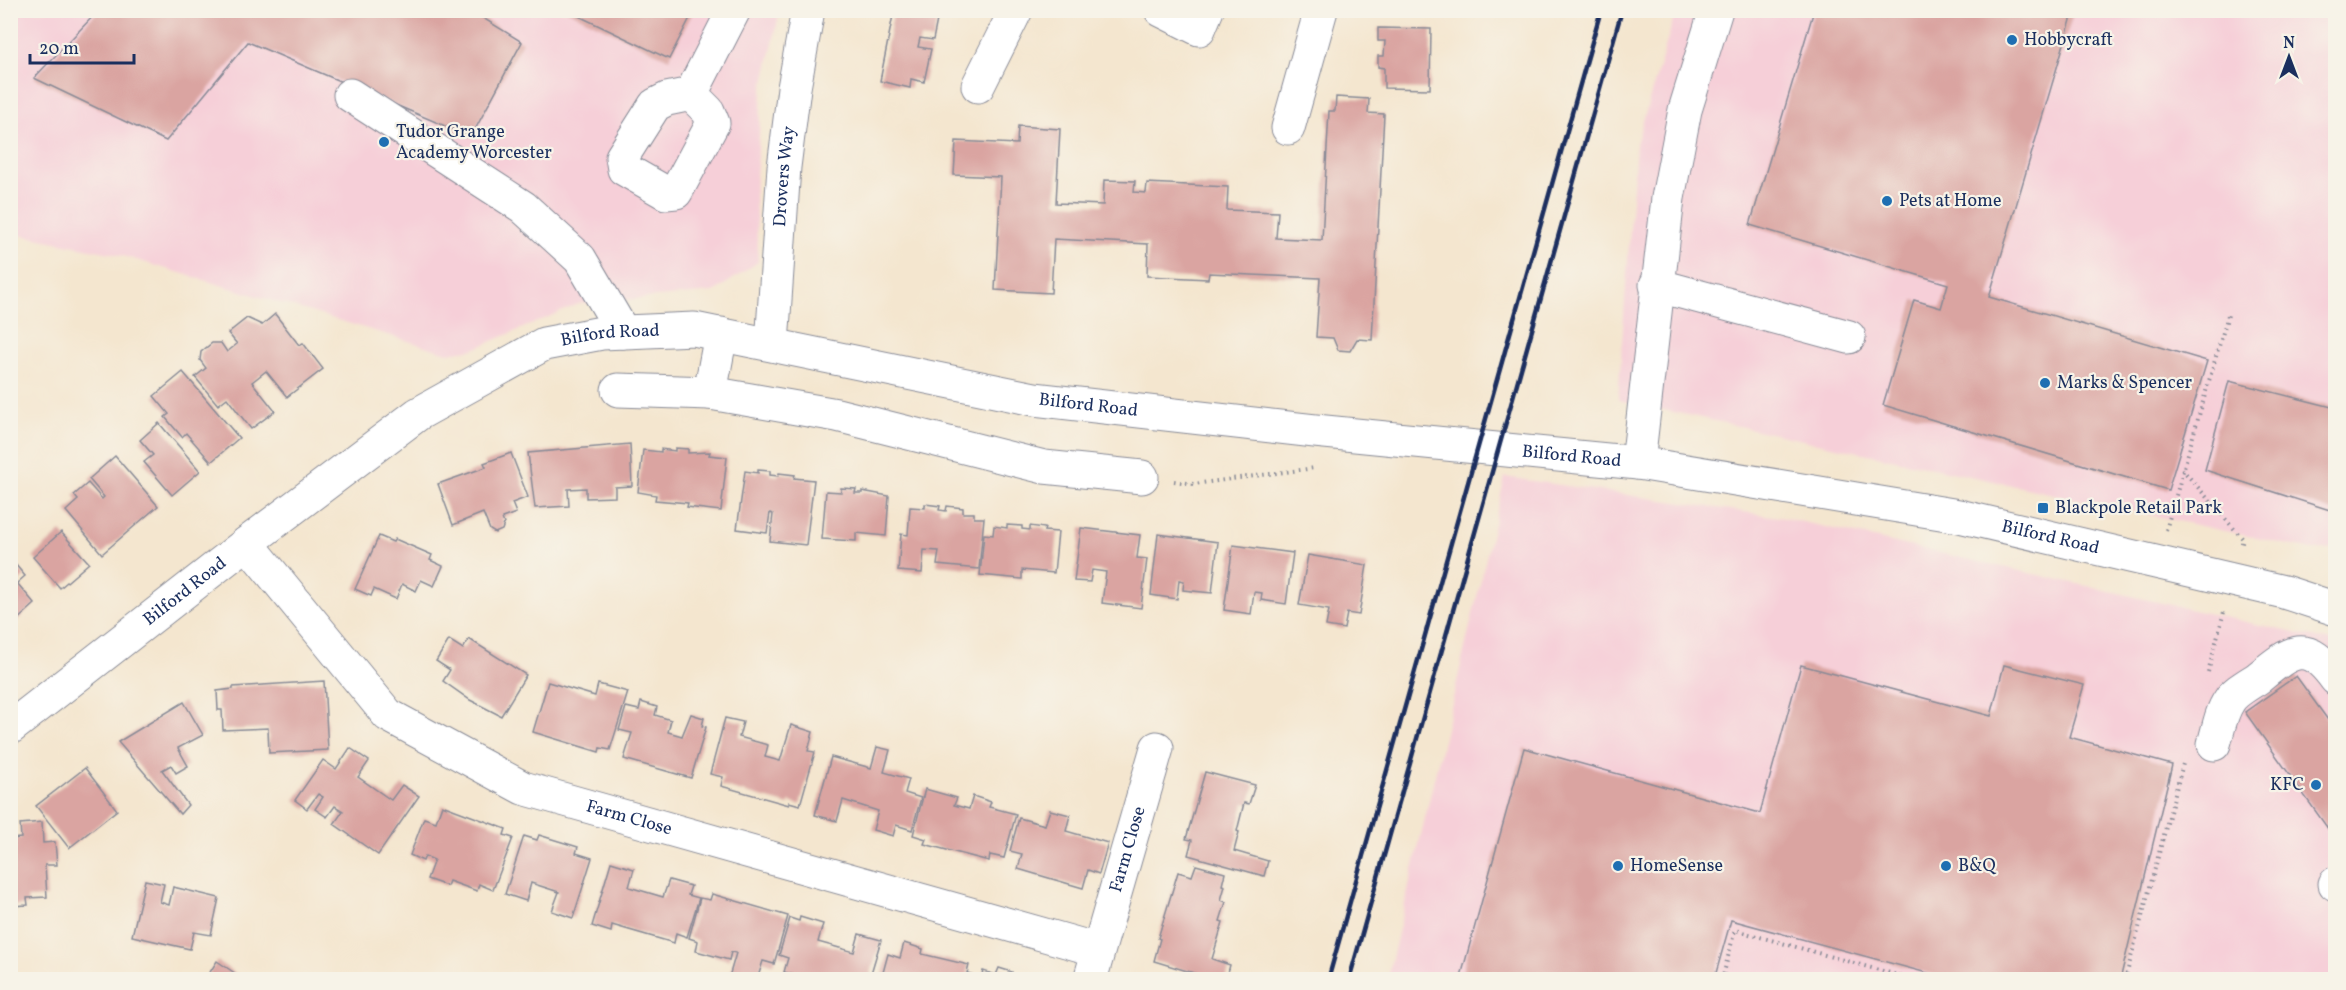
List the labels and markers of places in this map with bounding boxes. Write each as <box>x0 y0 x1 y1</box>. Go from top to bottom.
place label: Hobbycraft <box>2024 28 2113 53</box>
marker: Hobbycraft <box>2005 33 2019 47</box>
place label: Tudor Grange Academy Worcester <box>396 120 552 166</box>
marker: Tudor Grange Academy Worcester <box>377 135 391 149</box>
place label: Pets at Home <box>1899 189 2001 214</box>
marker: Pets at Home <box>1880 194 1894 208</box>
place label: Marks & Spencer <box>2057 371 2192 396</box>
marker: Marks & Spencer <box>2038 376 2052 390</box>
place label: Blackpole Retail Park <box>2055 496 2222 521</box>
marker: Blackpole Retail Park <box>2036 501 2050 515</box>
place label: KFC <box>2270 773 2304 798</box>
marker: KFC <box>2309 778 2323 792</box>
place label: HomeSense <box>1630 854 1723 879</box>
place label: B&Q <box>1958 854 1997 879</box>
marker: HomeSense <box>1611 859 1625 873</box>
marker: B&Q <box>1939 859 1953 873</box>

